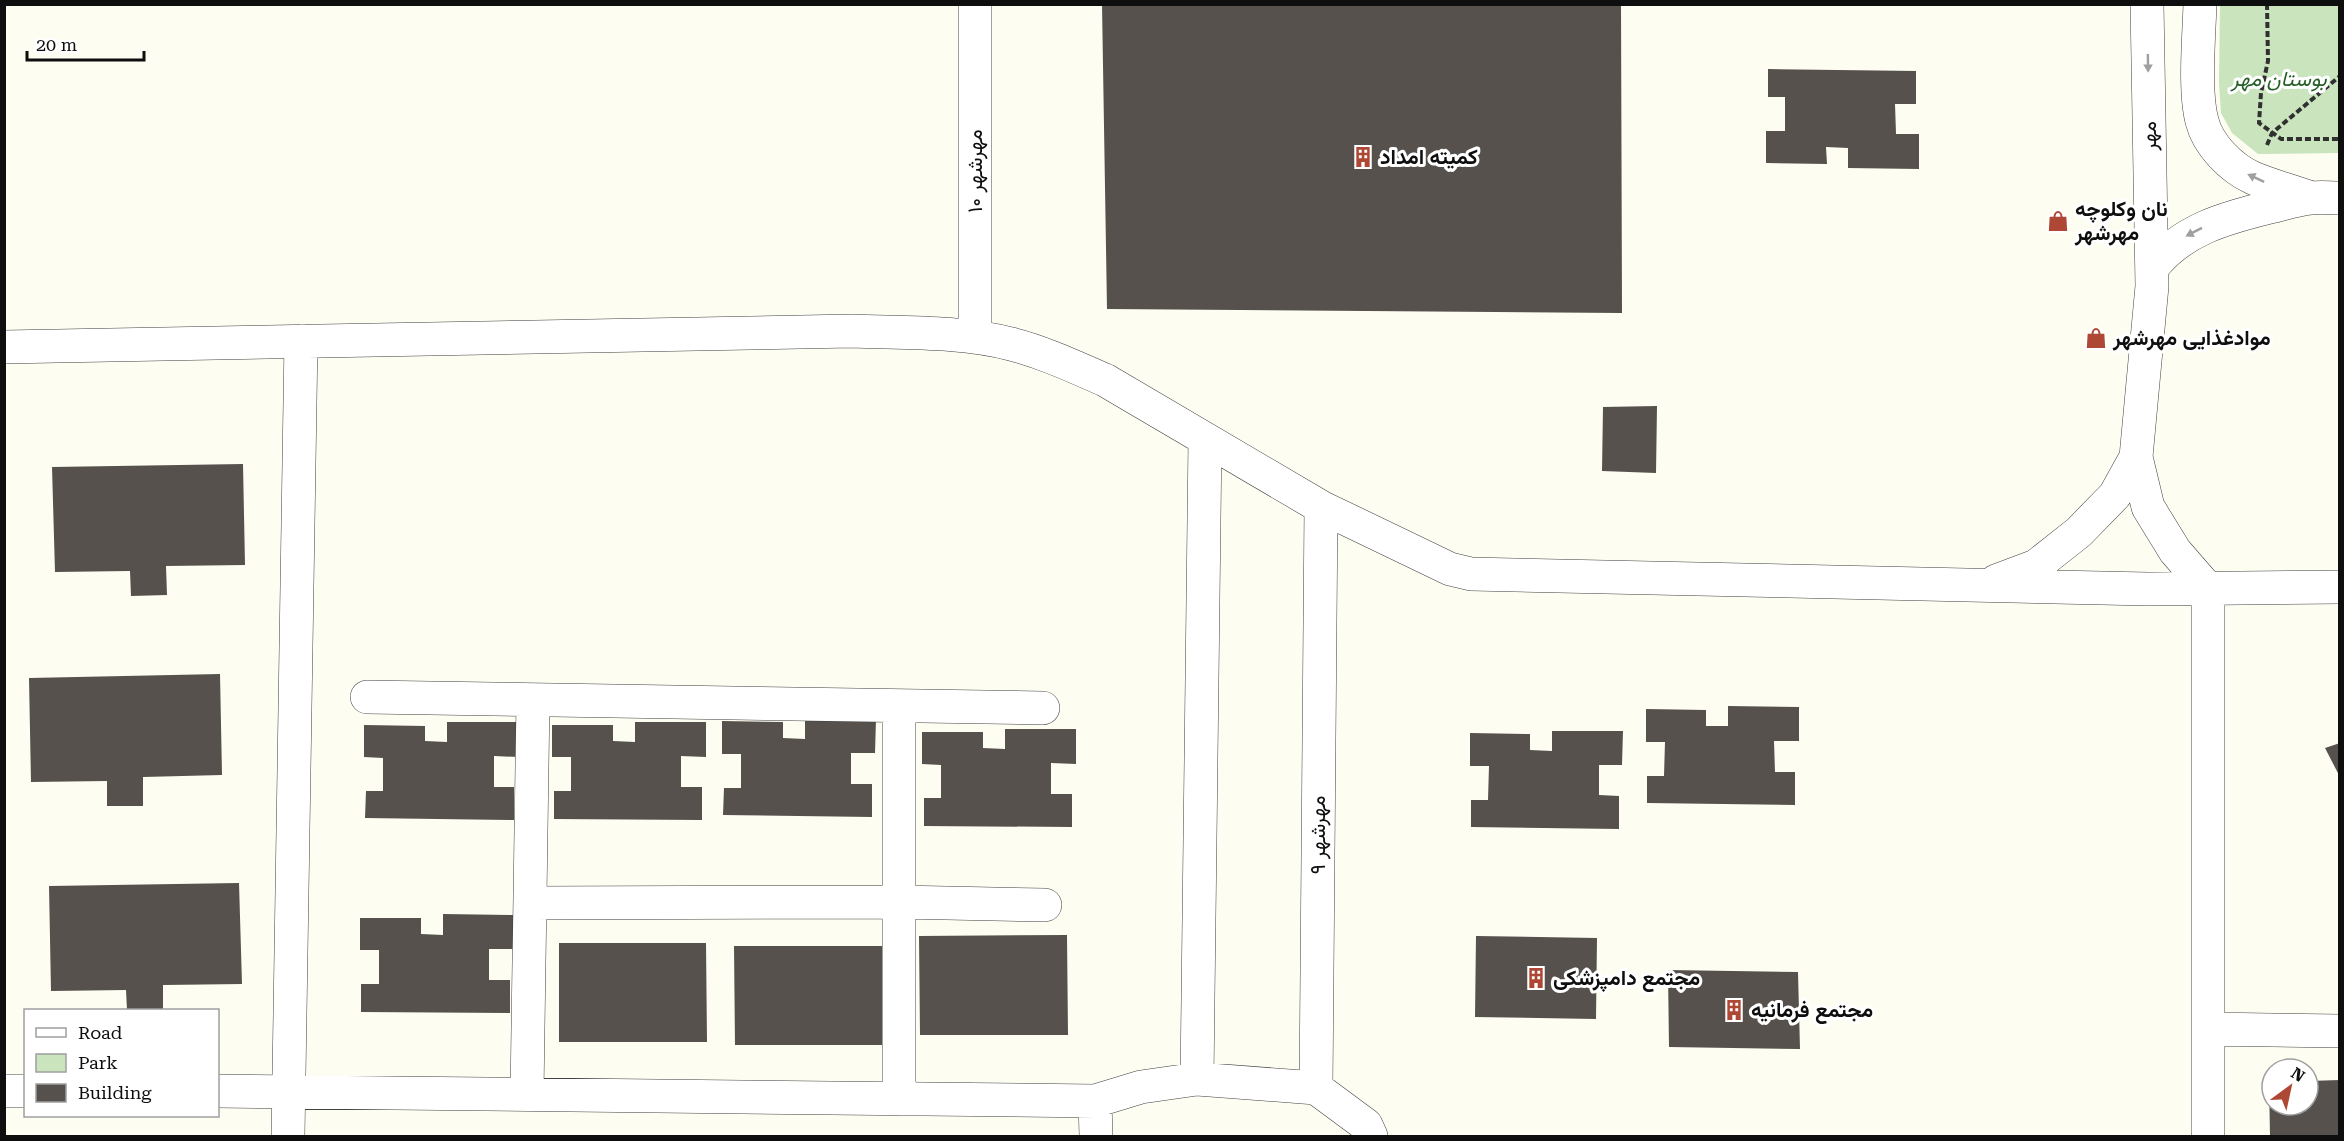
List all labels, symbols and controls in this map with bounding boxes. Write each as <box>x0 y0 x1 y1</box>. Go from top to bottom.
scale bar <box>27 24 144 62</box>
text: 20 m <box>36 34 77 55</box>
one-way arrow <box>2143 53 2153 72</box>
park label: بوستان مهر <box>2230 67 2327 92</box>
street label: مهر <box>2137 121 2162 152</box>
street label: مهرشهر ۱۰ <box>963 129 988 213</box>
building icon: کمیته امداد <box>1351 145 1375 169</box>
place label: کمیته امداد <box>1380 145 1478 169</box>
one-way arrow <box>2247 173 2264 182</box>
place label: نان وکلوچه مهرشهر <box>2074 197 2168 246</box>
shop icon: نان وکلوچه مهرشهر <box>2046 209 2070 233</box>
one-way arrow <box>2186 227 2203 237</box>
shop icon: موادغذایی مهرشهر <box>2084 326 2108 350</box>
place label: موادغذایی مهرشهر <box>2112 326 2271 351</box>
street label: مهرشهر ۹ <box>1306 796 1331 874</box>
building icon: مجتمع دامپزشکی <box>1524 966 1548 990</box>
place label: مجتمع دامپزشکی <box>1553 966 1700 992</box>
building icon: مجتمع فرمانیه <box>1722 998 1746 1022</box>
place label: مجتمع فرمانیه <box>1751 998 1873 1024</box>
legend <box>24 1009 219 1117</box>
text: Road <box>78 1022 123 1043</box>
text: Park <box>78 1052 118 1073</box>
north arrow <box>2260 1057 2320 1117</box>
text: N <box>2288 1064 2308 1086</box>
text: Building <box>78 1082 152 1103</box>

